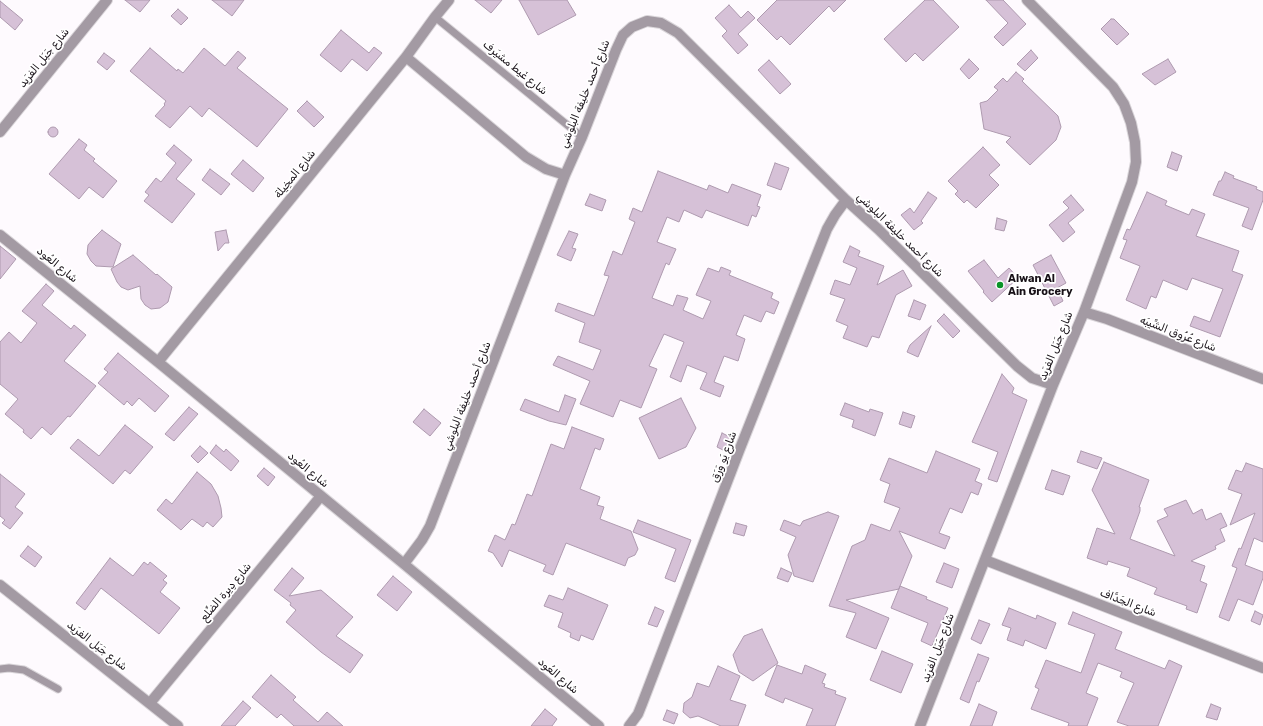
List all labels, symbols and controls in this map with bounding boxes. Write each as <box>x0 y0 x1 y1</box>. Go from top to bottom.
street label: شارع جَبَل الفرَيد <box>16 26 72 90</box>
street label: شارع غَيط مشيَرف <box>480 38 550 98</box>
street label: شارع أحمد خليفة البلوشي <box>557 38 613 150</box>
street label: شارع المخِيلة <box>272 147 318 201</box>
street label: شارع أحمد خليفة البلوشي <box>854 190 946 280</box>
street label: شارع العُود <box>34 244 80 286</box>
place label: Alwan Al Ain Grocery <box>1008 272 1073 298</box>
marker: Alwan Al Ain Grocery <box>995 280 1005 290</box>
street label: شارع جَبَل الفرَيد <box>1036 310 1076 382</box>
street label: شارع عُرُوق الشِّيبَه <box>1138 313 1218 355</box>
street label: شارع أحمد خليفة البلوشي <box>440 340 494 452</box>
street label: شارع يَو وَرَق <box>708 430 740 484</box>
street label: شارع العُود <box>285 449 331 491</box>
street label: شارع دِيرة الضِّلع <box>198 560 254 624</box>
street label: شارع الجَدَّاف <box>1098 586 1158 620</box>
street label: شارع جَبَل الفرَيد <box>919 612 957 684</box>
street label: شارع جَبَل الفرَيد <box>64 618 130 674</box>
street label: شارع العُود <box>535 655 581 697</box>

